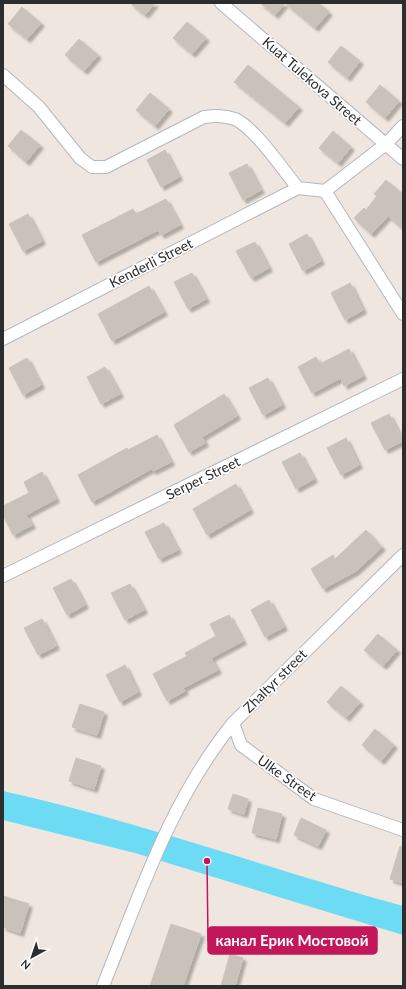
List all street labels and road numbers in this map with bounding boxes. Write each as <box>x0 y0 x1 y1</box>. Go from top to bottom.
street label: Kuat Tulekova Street <box>259 33 365 128</box>
street label: Kenderli Street <box>106 234 195 291</box>
street label: Serper Street <box>163 452 243 503</box>
street label: Zhaltyr street <box>239 645 310 716</box>
street label: Ulke Street <box>255 751 320 804</box>

